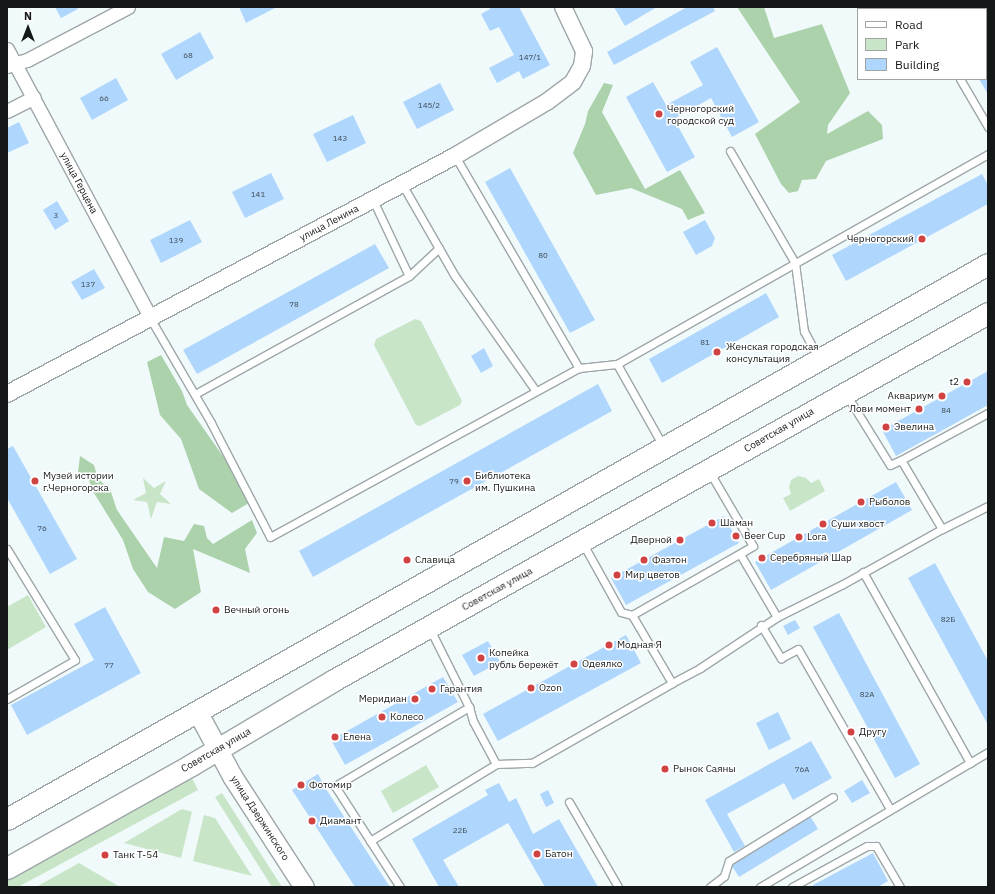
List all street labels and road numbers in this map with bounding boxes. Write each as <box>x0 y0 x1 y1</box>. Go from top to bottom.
street label: улица Герцена <box>58 150 100 216</box>
street label: улица Ленина <box>297 202 361 244</box>
street label: Советская улица <box>742 405 816 455</box>
street label: Советская улица <box>460 565 534 613</box>
street label: Советская улица <box>179 725 253 775</box>
street label: улица Дзержинского <box>228 773 292 863</box>

